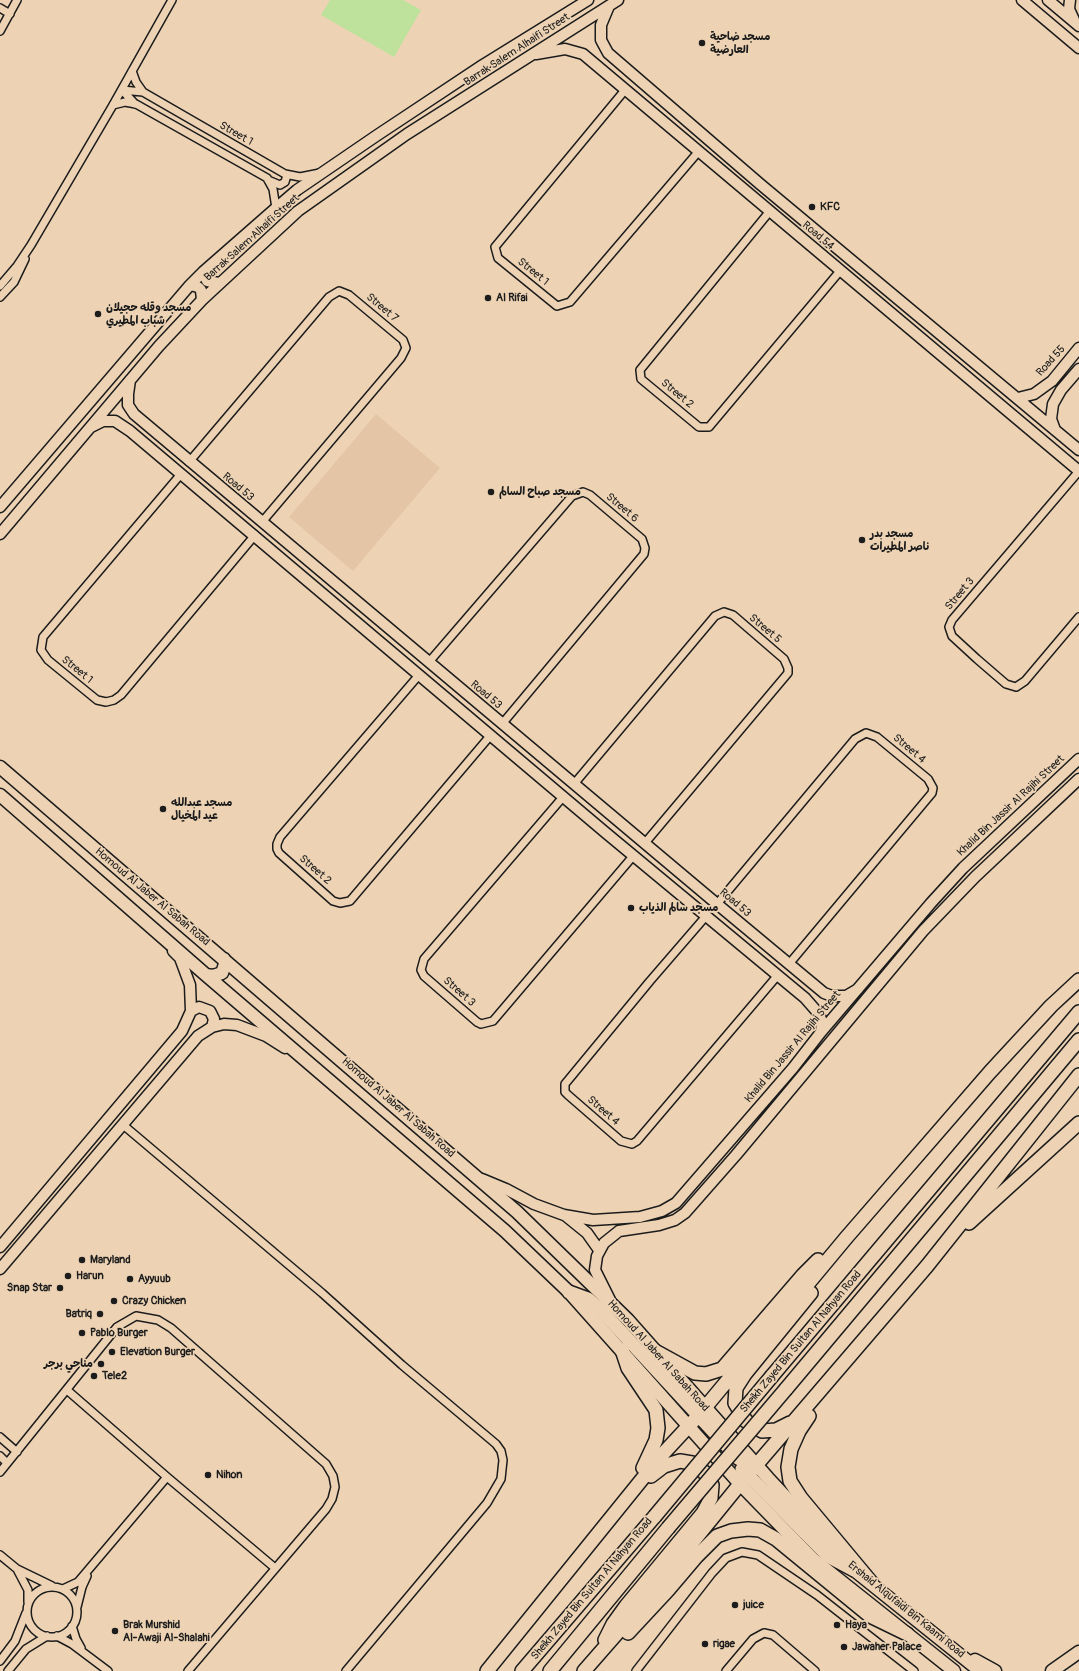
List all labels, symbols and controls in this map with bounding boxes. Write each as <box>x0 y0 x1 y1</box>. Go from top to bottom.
street label: Barrak Salem Alhaifi Street <box>462 11 572 89</box>
place label: مسجد ضاحية العارضية <box>710 30 770 56</box>
marker: مسجد ضاحية العارضية <box>697 38 707 48</box>
street label: Street 1 <box>217 119 255 149</box>
street label: Barrak Salem Alhaifi Street <box>202 192 302 284</box>
place label: KFC <box>820 200 840 214</box>
marker: KFC <box>807 202 817 212</box>
street label: Road 54 <box>799 219 837 253</box>
street label: Street 1 <box>515 255 551 289</box>
street label: Street 7 <box>363 291 401 325</box>
place label: Al Rifai <box>496 291 528 305</box>
marker: Al Rifai <box>483 293 493 303</box>
place label: مسجد وقله حجيلان شباب المطيري <box>106 301 191 327</box>
marker: مسجد وقله حجيلان شباب المطيري <box>93 309 103 319</box>
street label: Road 55 <box>1034 343 1068 379</box>
street label: Street 2 <box>658 377 696 411</box>
street label: Road 53 <box>219 470 257 504</box>
place label: مسجد صباح السالم <box>499 485 581 499</box>
marker: مسجد صباح السالم <box>486 487 496 497</box>
street label: Street 6 <box>603 491 641 525</box>
place label: مسجد بدر ناصر المطيرات <box>870 527 930 553</box>
marker: مسجد بدر ناصر المطيرات <box>857 535 867 545</box>
street label: Street 3 <box>943 575 977 613</box>
street label: Street 5 <box>746 612 784 646</box>
street label: Street 1 <box>59 653 95 687</box>
street label: Road 53 <box>467 678 505 712</box>
street label: Street 4 <box>890 732 928 766</box>
street label: Khalid Bin Jassir Al Rajihi Street <box>955 753 1067 859</box>
place label: مسجد عبدالله عيد المخيال <box>171 796 232 822</box>
marker: مسجد عبدالله عيد المخيال <box>158 804 168 814</box>
street label: Homoud Al Jaber Al Sabah Road <box>92 845 212 949</box>
street label: Street 2 <box>296 852 334 888</box>
street label: Road 53 <box>716 886 754 920</box>
place label: مسجد سالم الذياب <box>639 901 718 915</box>
marker: مسجد سالم الذياب <box>626 903 636 913</box>
street label: Street 3 <box>440 974 478 1010</box>
street label: Khalid Bin Jassir Al Rajihi Street <box>742 988 844 1106</box>
street label: Homoud Al Jaber Al Sabah Road <box>339 1055 457 1161</box>
street label: Street 4 <box>584 1093 622 1129</box>
place label: Maryland <box>90 1253 131 1267</box>
marker: Maryland <box>77 1255 87 1265</box>
street label: Sheikh Zayed Bin Sultan Al Nahyan Road <box>738 1268 864 1416</box>
place label: Harun <box>76 1269 104 1283</box>
marker: Harun <box>63 1271 73 1281</box>
place label: Ayyuub <box>138 1272 171 1286</box>
marker: Ayyuub <box>125 1274 135 1284</box>
place label: Snap Star <box>7 1281 52 1295</box>
marker: Snap Star <box>55 1283 65 1293</box>
place label: Crazy Chicken <box>122 1294 186 1308</box>
marker: Crazy Chicken <box>109 1296 119 1306</box>
street label: Homoud Al Jaber Al Sabah Road <box>604 1297 712 1415</box>
place label: Batriq <box>66 1307 92 1321</box>
marker: Batriq <box>95 1309 105 1319</box>
place label: Pablo Burger <box>90 1326 148 1340</box>
marker: Pablo Burger <box>77 1328 87 1338</box>
place label: Elevation Burger <box>120 1345 195 1359</box>
marker: Elevation Burger <box>107 1347 117 1357</box>
place label: مناحي برجر <box>44 1357 93 1371</box>
marker: مناحي برجر <box>96 1359 106 1369</box>
place label: Tele2 <box>102 1369 127 1383</box>
marker: Tele2 <box>89 1371 99 1381</box>
place label: Nihon <box>216 1468 243 1482</box>
marker: Nihon <box>203 1470 213 1480</box>
street label: Sheikh Zayed Bin Sultan Al Nahyan Road <box>529 1515 655 1663</box>
street label: Ershaid Alqufaidi Bin Kaami Road <box>845 1559 967 1661</box>
place label: juice <box>743 1598 764 1612</box>
marker: juice <box>730 1600 740 1610</box>
place label: Brak Murshid Al-Awaji Al-Shalahi <box>123 1618 210 1644</box>
place label: Haya <box>845 1618 867 1632</box>
marker: Haya <box>832 1620 842 1630</box>
marker: Brak Murshid Al-Awaji Al-Shalahi <box>110 1626 120 1636</box>
place label: rigae <box>713 1637 735 1651</box>
marker: rigae <box>700 1639 710 1649</box>
place label: Jawaher Palace <box>852 1640 921 1654</box>
marker: Jawaher Palace <box>839 1642 849 1652</box>

